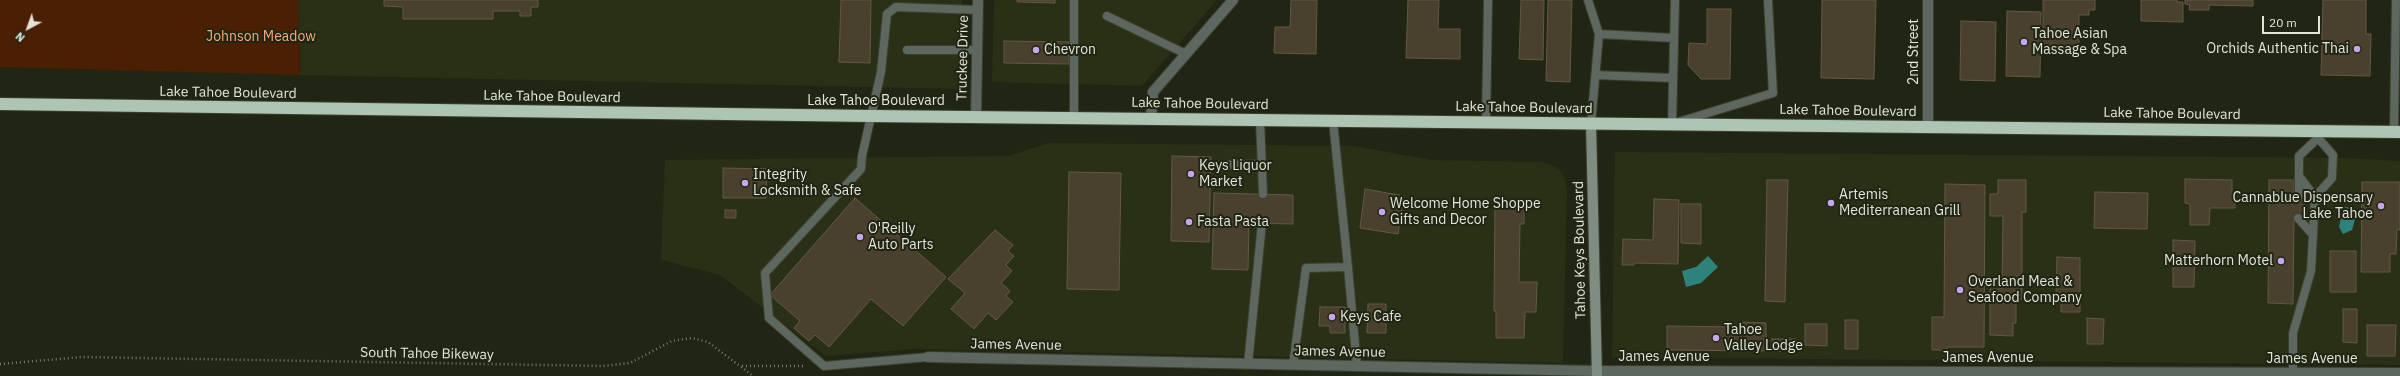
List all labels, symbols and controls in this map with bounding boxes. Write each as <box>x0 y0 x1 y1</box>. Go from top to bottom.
north arrow <box>8 8 48 48</box>
scale bar <box>2264 8 2322 34</box>
street label: Truckee Drive <box>954 15 972 101</box>
text: 20 m <box>2269 15 2297 30</box>
street label: 2nd Street <box>1906 19 1922 85</box>
place label: Tahoe Asian Massage & Spa <box>2032 26 2127 58</box>
text: N <box>13 29 28 45</box>
park label: Johnson Meadow <box>206 29 316 45</box>
marker: Tahoe Asian Massage & Spa <box>2019 37 2029 47</box>
place label: Orchids Authentic Thai <box>2206 41 2349 57</box>
place label: Chevron <box>1044 42 1096 58</box>
marker: Orchids Authentic Thai <box>2352 44 2362 54</box>
marker: Chevron <box>1031 45 1041 55</box>
street label: Lake Tahoe Boulevard <box>159 83 297 103</box>
street label: Lake Tahoe Boulevard <box>483 87 621 107</box>
street label: Lake Tahoe Boulevard <box>807 93 945 109</box>
street label: Lake Tahoe Boulevard <box>1131 94 1269 114</box>
street label: Lake Tahoe Boulevard <box>1455 98 1593 118</box>
street label: Lake Tahoe Boulevard <box>1779 101 1917 121</box>
street label: Lake Tahoe Boulevard <box>2103 104 2241 124</box>
place label: Keys Liquor Market <box>1199 158 1272 190</box>
place label: Integrity Locksmith & Safe <box>753 167 861 200</box>
marker: Keys Liquor Market <box>1186 169 1196 179</box>
marker: Integrity Locksmith & Safe <box>740 178 750 188</box>
street label: Tahoe Keys Boulevard <box>1570 181 1590 319</box>
place label: Artemis Mediterranean Grill <box>1839 187 1960 220</box>
place label: Cannablue Dispensary Lake Tahoe <box>2233 190 2373 222</box>
place label: Welcome Home Shoppe Gifts and Decor <box>1390 196 1541 228</box>
marker: Artemis Mediterranean Grill <box>1826 198 1836 208</box>
marker: Cannablue Dispensary Lake Tahoe <box>2376 201 2386 211</box>
marker: Welcome Home Shoppe Gifts and Decor <box>1377 207 1387 217</box>
place label: Fasta Pasta <box>1197 214 1269 230</box>
marker: Fasta Pasta <box>1184 217 1194 227</box>
place label: O'Reilly Auto Parts <box>868 221 934 254</box>
marker: O'Reilly Auto Parts <box>855 232 865 242</box>
place label: Matterhorn Motel <box>2164 253 2273 269</box>
marker: Matterhorn Motel <box>2276 256 2286 266</box>
place label: Overland Meat & Seafood Company <box>1968 274 2082 306</box>
marker: Overland Meat & Seafood Company <box>1955 285 1965 295</box>
place label: Keys Cafe <box>1340 309 1402 325</box>
marker: Keys Cafe <box>1327 312 1337 322</box>
place label: Tahoe Valley Lodge <box>1724 322 1803 354</box>
marker: Tahoe Valley Lodge <box>1711 333 1721 343</box>
street label: James Avenue <box>970 336 1062 354</box>
street label: James Avenue <box>1294 343 1386 361</box>
street label: South Tahoe Bikeway <box>360 344 494 364</box>
street label: James Avenue <box>1618 349 1710 365</box>
street label: James Avenue <box>1942 350 2034 366</box>
street label: James Avenue <box>2266 351 2358 367</box>

